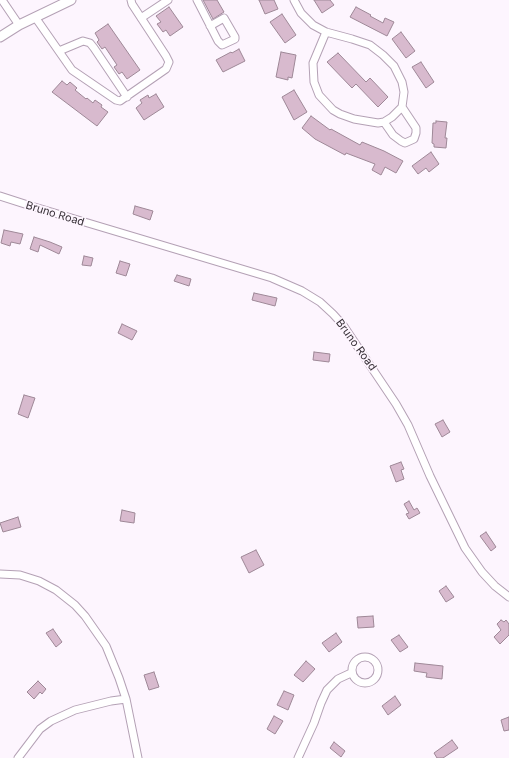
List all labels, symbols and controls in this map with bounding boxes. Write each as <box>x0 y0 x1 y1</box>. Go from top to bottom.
street label: Bruno Road <box>24 199 86 229</box>
street label: Bruno Road <box>333 317 379 373</box>

